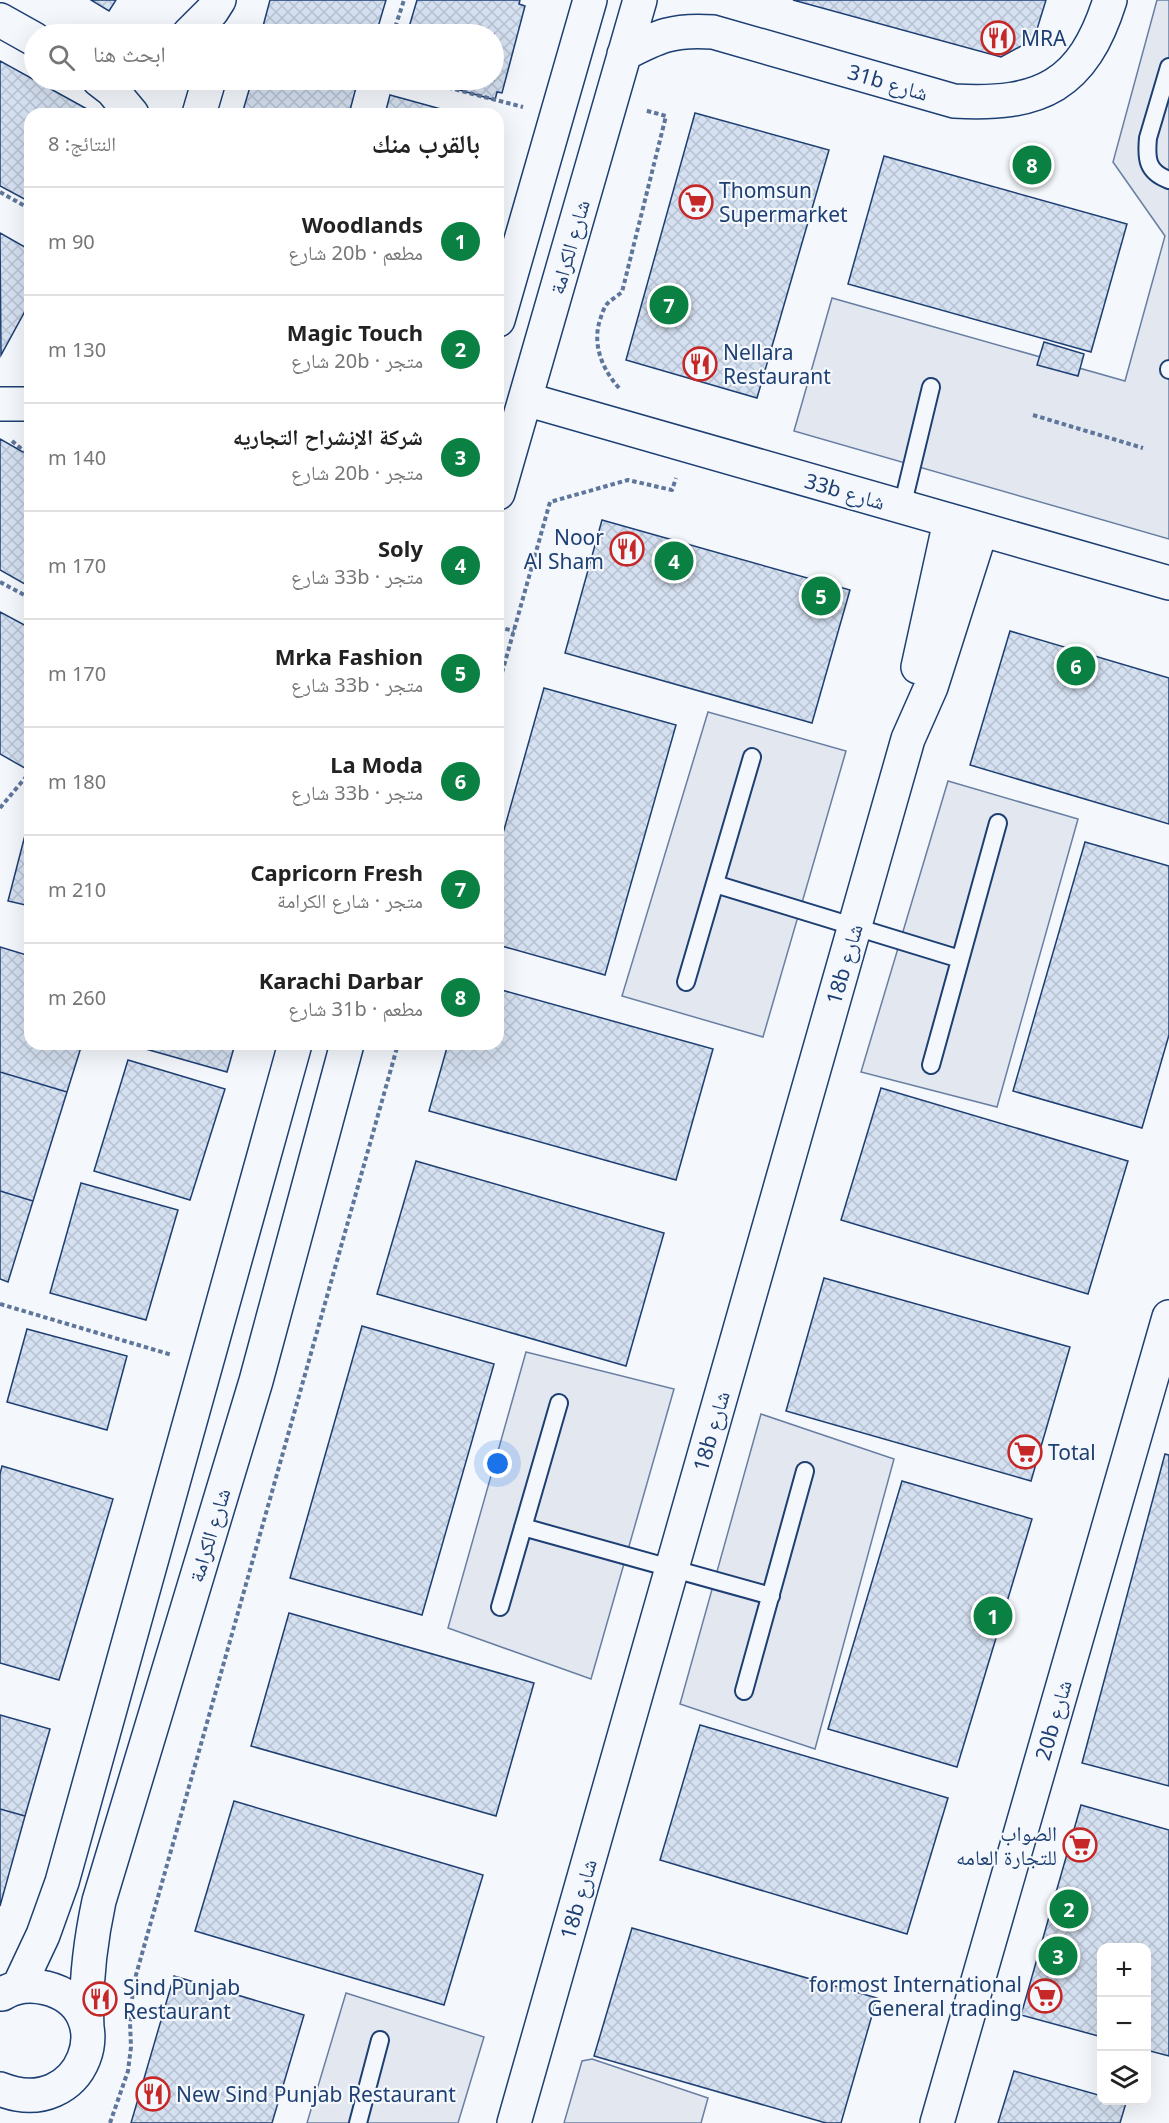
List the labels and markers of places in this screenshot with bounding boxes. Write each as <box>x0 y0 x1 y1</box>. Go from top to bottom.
restaurant icon: MRA <box>980 20 1016 56</box>
place label: MRA <box>1021 24 1067 52</box>
pin: 8 <box>1012 142 1052 188</box>
place label: Thomsun Supermarket <box>719 176 848 228</box>
supermarket icon: Thomsun Supermarket <box>678 184 714 220</box>
pin: 7 <box>650 282 688 328</box>
place label: Nellara Restaurant <box>723 338 831 390</box>
restaurant icon: Nellara Restaurant <box>682 346 718 382</box>
place label: Noor Al Sham <box>524 523 604 575</box>
restaurant icon: Noor Al Sham <box>609 531 645 567</box>
pin: 4 <box>654 538 694 584</box>
pin: 5 <box>802 574 840 618</box>
pin: 6 <box>1056 644 1096 688</box>
supermarket icon: Total <box>1007 1434 1043 1470</box>
place label: Total <box>1048 1438 1096 1466</box>
pin: 1 <box>974 1594 1012 1638</box>
place label: الصواب للتجارة العامه <box>956 1819 1057 1871</box>
supermarket icon: الصواب للتجارة العامه <box>1062 1827 1098 1863</box>
pin: 2 <box>1050 1886 1088 1932</box>
pin: 3 <box>1038 1934 1078 1978</box>
place label: formost International General trading <box>809 1970 1022 2022</box>
place label: Sind Punjab Restaurant <box>123 1973 240 2025</box>
supermarket icon: formost International General trading <box>1027 1978 1063 2014</box>
restaurant icon: Sind Punjab Restaurant <box>82 1981 118 2017</box>
restaurant icon: New Sind Punjab Restaurant <box>135 2076 171 2112</box>
place label: New Sind Punjab Restaurant <box>176 2080 456 2108</box>

